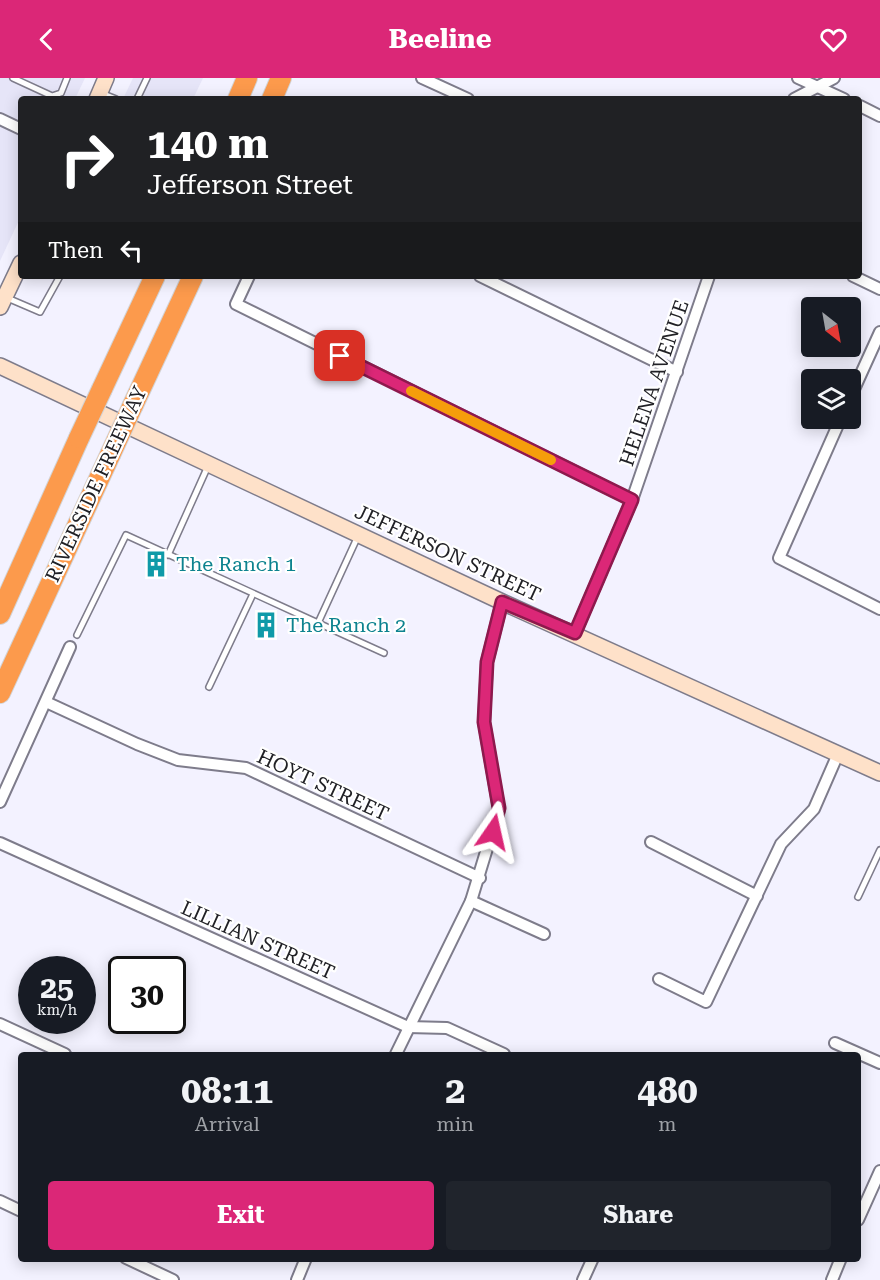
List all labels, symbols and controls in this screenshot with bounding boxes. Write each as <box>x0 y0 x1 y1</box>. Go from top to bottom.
icon: back <box>30 23 63 56</box>
text: Beeline <box>388 23 492 55</box>
icon: heart <box>817 23 850 56</box>
text: 140 m <box>147 119 269 168</box>
icon: right <box>48 120 126 198</box>
text: Jefferson Street <box>147 169 353 201</box>
icon: left <box>115 234 148 267</box>
text: Then <box>48 238 103 263</box>
street label: HELENA AVENUE <box>614 297 694 469</box>
north arrow <box>801 297 861 357</box>
map controls <box>801 297 861 429</box>
pin <box>314 330 365 381</box>
icon: arrive <box>323 339 356 372</box>
button: layers <box>801 369 861 429</box>
street label: RIVERSIDE FREEWAY <box>40 382 152 586</box>
street label: JEFFERSON STREET <box>351 499 545 607</box>
building icon: The Ranch 1 <box>141 549 171 579</box>
place label: The Ranch 1 <box>176 552 296 576</box>
building icon: The Ranch 2 <box>251 610 281 640</box>
place label: The Ranch 2 <box>286 613 406 637</box>
street label: HOYT STREET <box>253 744 393 826</box>
position arrow <box>461 800 525 864</box>
street label: LILLIAN STREET <box>178 895 338 985</box>
speed limit sign: 30 <box>108 956 186 1034</box>
text: 25 <box>40 970 74 1005</box>
text: km/h <box>37 1001 77 1019</box>
text: 08:11 <box>181 1070 273 1112</box>
text: 2 <box>445 1070 465 1112</box>
text: 480 <box>637 1070 698 1112</box>
text: Arrival <box>195 1112 260 1136</box>
text: min <box>436 1112 474 1136</box>
text: m <box>658 1112 677 1136</box>
button: Exit <box>48 1181 434 1250</box>
button: Share <box>446 1181 831 1250</box>

